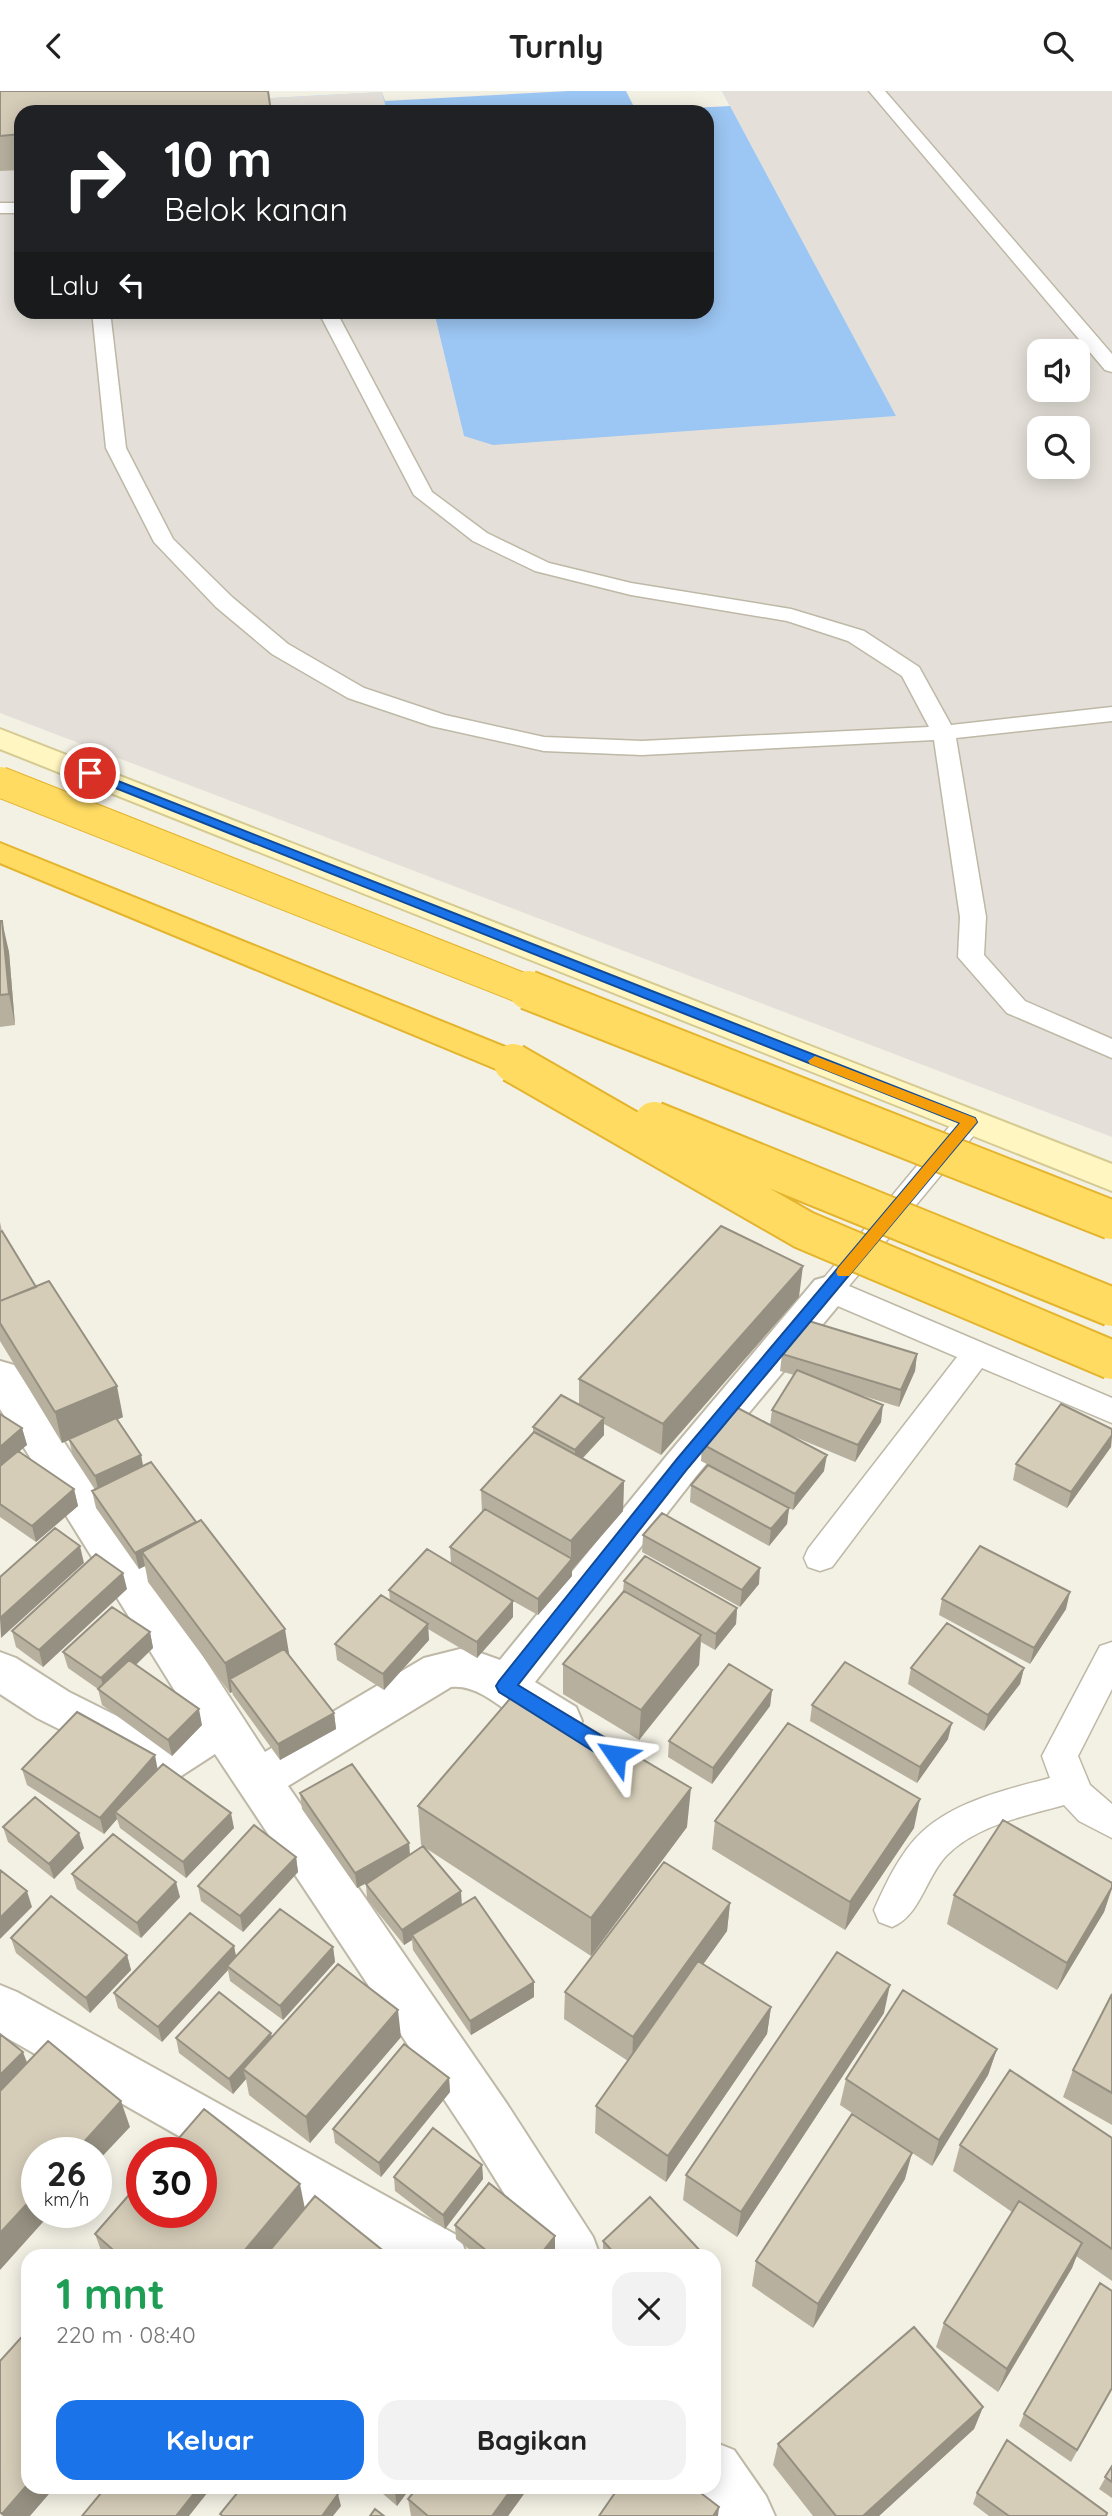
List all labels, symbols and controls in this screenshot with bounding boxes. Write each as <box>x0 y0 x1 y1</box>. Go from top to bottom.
text: Turnly <box>509 26 603 66</box>
icon: back <box>35 27 73 65</box>
icon: search <box>1039 27 1077 65</box>
text: 10 m <box>164 128 272 189</box>
icon: right <box>49 133 140 224</box>
text: Belok kanan <box>164 189 348 229</box>
icon: left <box>113 266 151 304</box>
text: Lalu <box>49 269 99 302</box>
map controls <box>1027 339 1090 479</box>
button: sound <box>1027 339 1090 402</box>
button: search <box>1027 416 1090 479</box>
pin <box>60 743 120 803</box>
icon: arrive <box>71 754 109 792</box>
position arrow <box>579 1718 653 1792</box>
speed limit sign: 30 <box>126 2137 217 2228</box>
text: 26 <box>47 2151 86 2195</box>
text: km/h <box>44 2188 89 2211</box>
text: 1 mnt <box>56 2267 165 2320</box>
button: close <box>612 2272 686 2346</box>
text: 220 m · 08:40 <box>56 2320 196 2349</box>
button: Keluar <box>56 2400 364 2480</box>
button: Bagikan <box>378 2400 686 2480</box>

